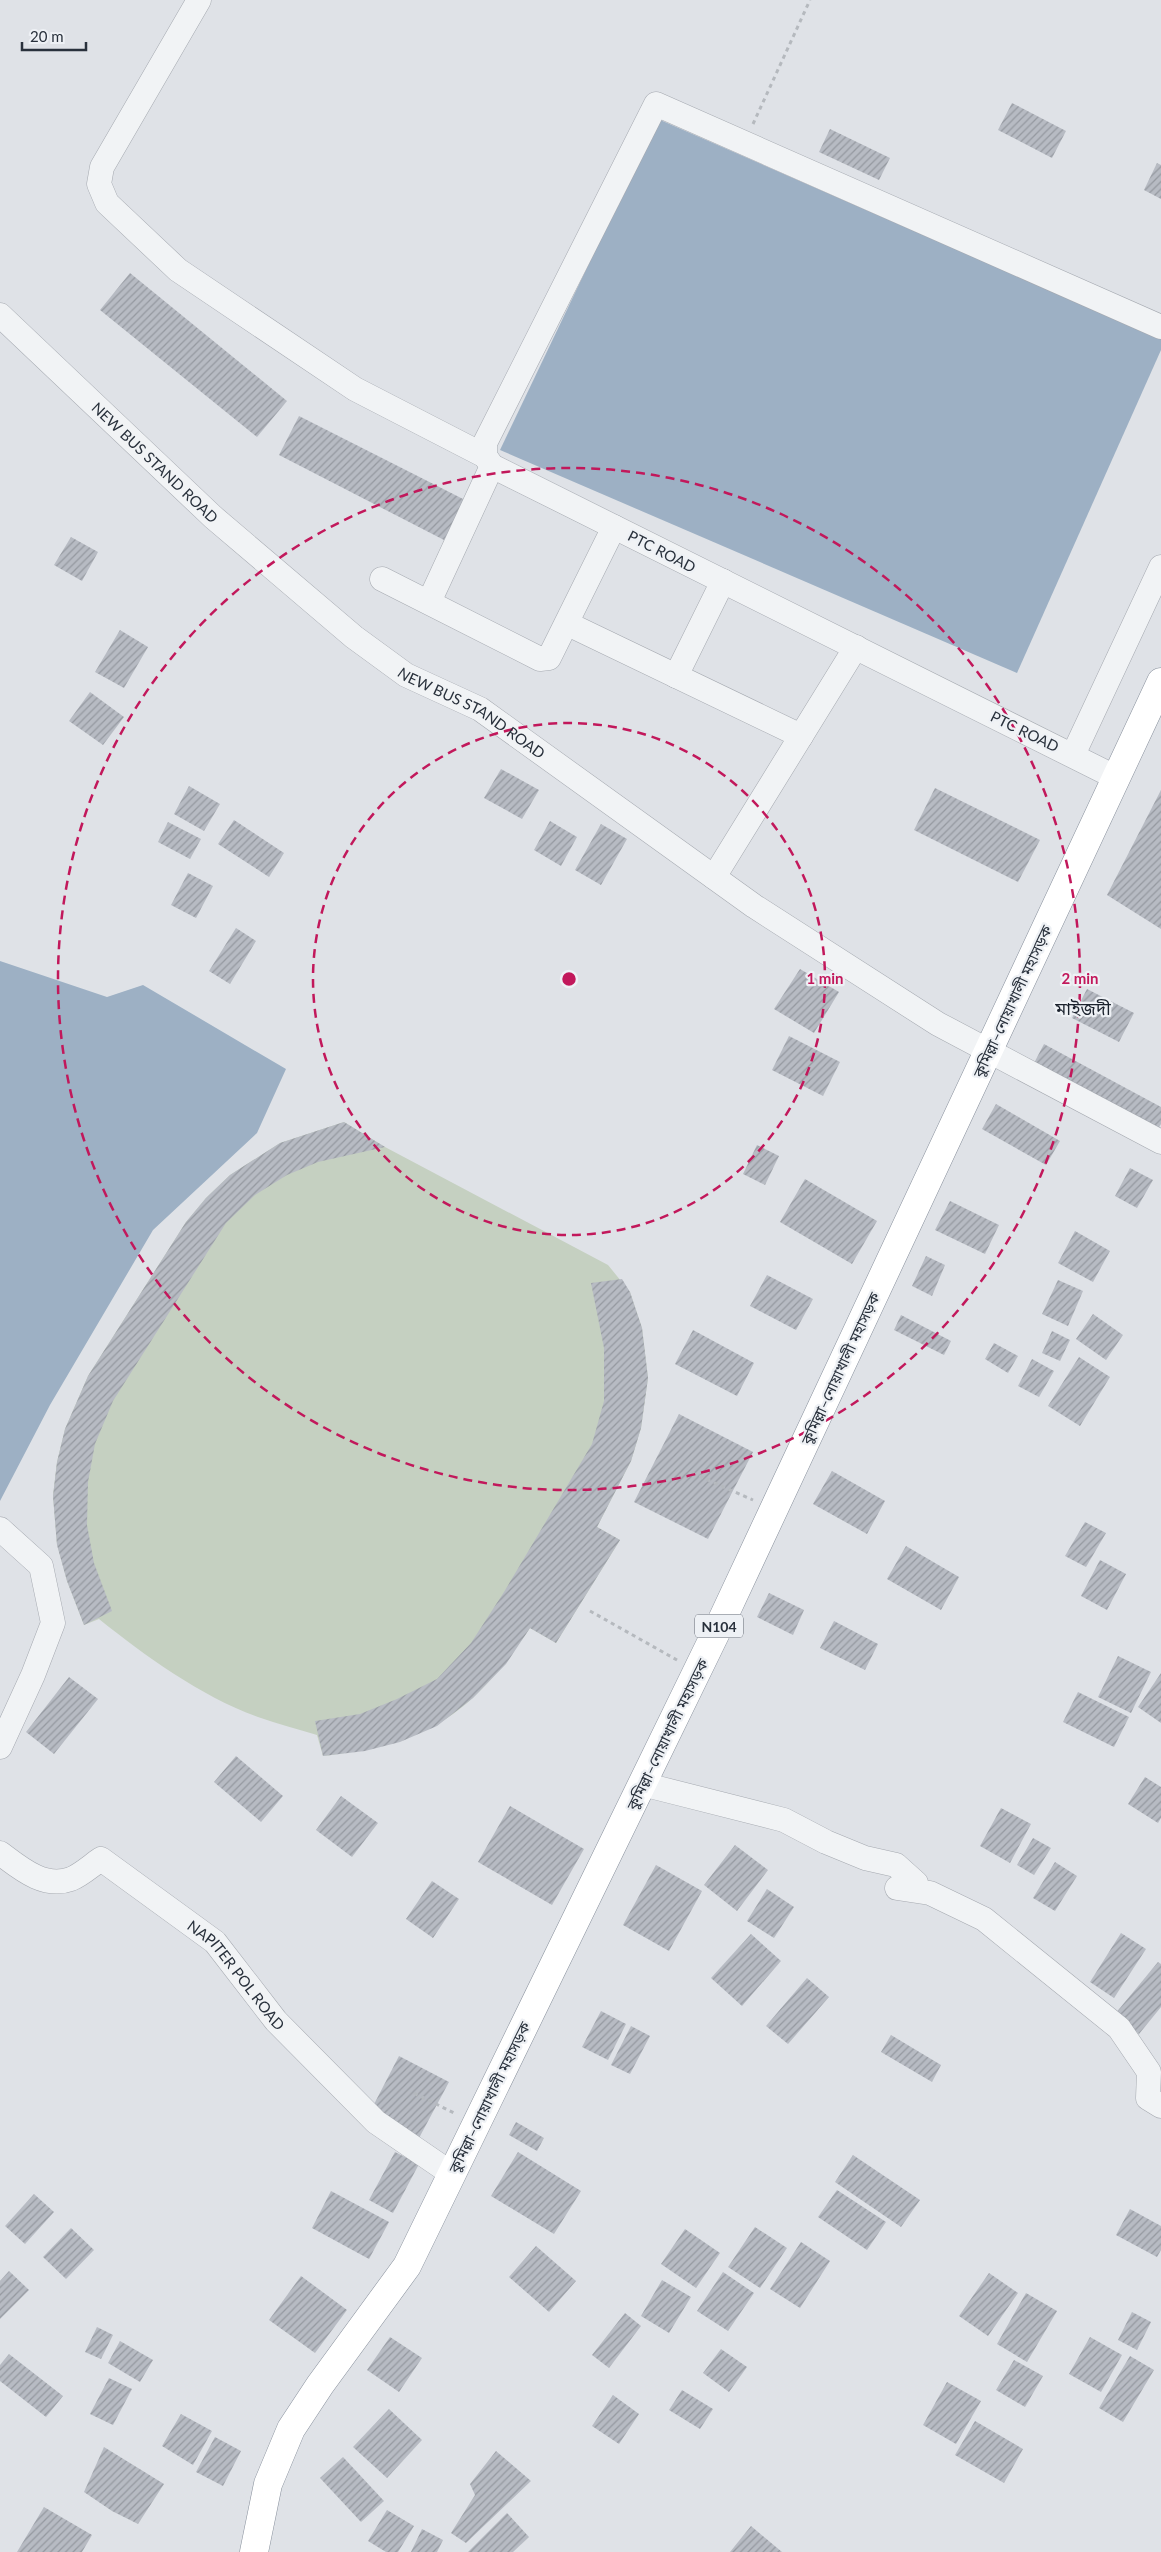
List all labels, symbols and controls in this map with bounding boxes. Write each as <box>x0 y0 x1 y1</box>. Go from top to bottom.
scale bar <box>22 20 86 52</box>
text: 20 m <box>30 27 64 45</box>
street label: NEW BUS STAND ROAD <box>88 398 222 526</box>
street label: PTC ROAD <box>625 526 699 576</box>
street label: NEW BUS STAND ROAD <box>394 663 549 762</box>
street label: PTC ROAD <box>988 707 1062 755</box>
street label: কুমিল্লা–নোয়াখালী মহাসড়ক <box>968 921 1056 1081</box>
text: 1 min <box>806 969 844 987</box>
text: 2 min <box>1061 969 1099 987</box>
centre of rings <box>560 970 578 988</box>
district label: মাইজদী <box>1054 997 1111 1019</box>
street label: কুমিল্লা–নোয়াখালী মহাসড়ক <box>796 1288 884 1448</box>
road number: N104 <box>695 1614 743 1638</box>
street label: কুমিল্লা–নোয়াখালী মহাসড়ক <box>622 1655 713 1814</box>
street label: NAPITER POL ROAD <box>184 1916 289 2034</box>
street label: কুমিল্লা–নোয়াখালী মহাসড়ক <box>444 2018 535 2177</box>

